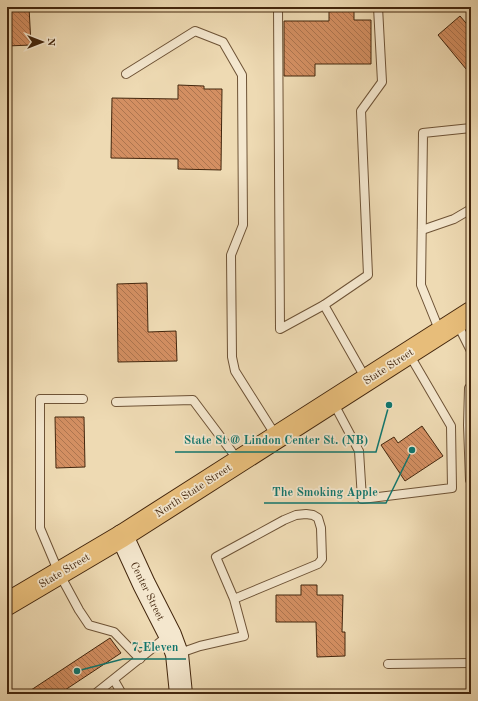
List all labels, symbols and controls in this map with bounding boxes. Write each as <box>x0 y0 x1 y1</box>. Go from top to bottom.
north arrow <box>22 22 62 62</box>
text: N <box>45 38 56 47</box>
street label: State Street <box>362 347 416 387</box>
callout: State St @ Lindon Center St. (NB) <box>175 428 376 452</box>
text: State St @ Lindon Center St. (NB) <box>184 434 368 447</box>
street label: North State Street <box>154 462 234 520</box>
callout: The Smoking Apple <box>264 479 386 503</box>
text: The Smoking Apple <box>272 487 378 499</box>
street label: State Street <box>37 552 92 591</box>
street label: Center Street <box>128 560 166 623</box>
callout: 7-Eleven <box>123 635 186 659</box>
text: 7-Eleven <box>131 642 179 654</box>

